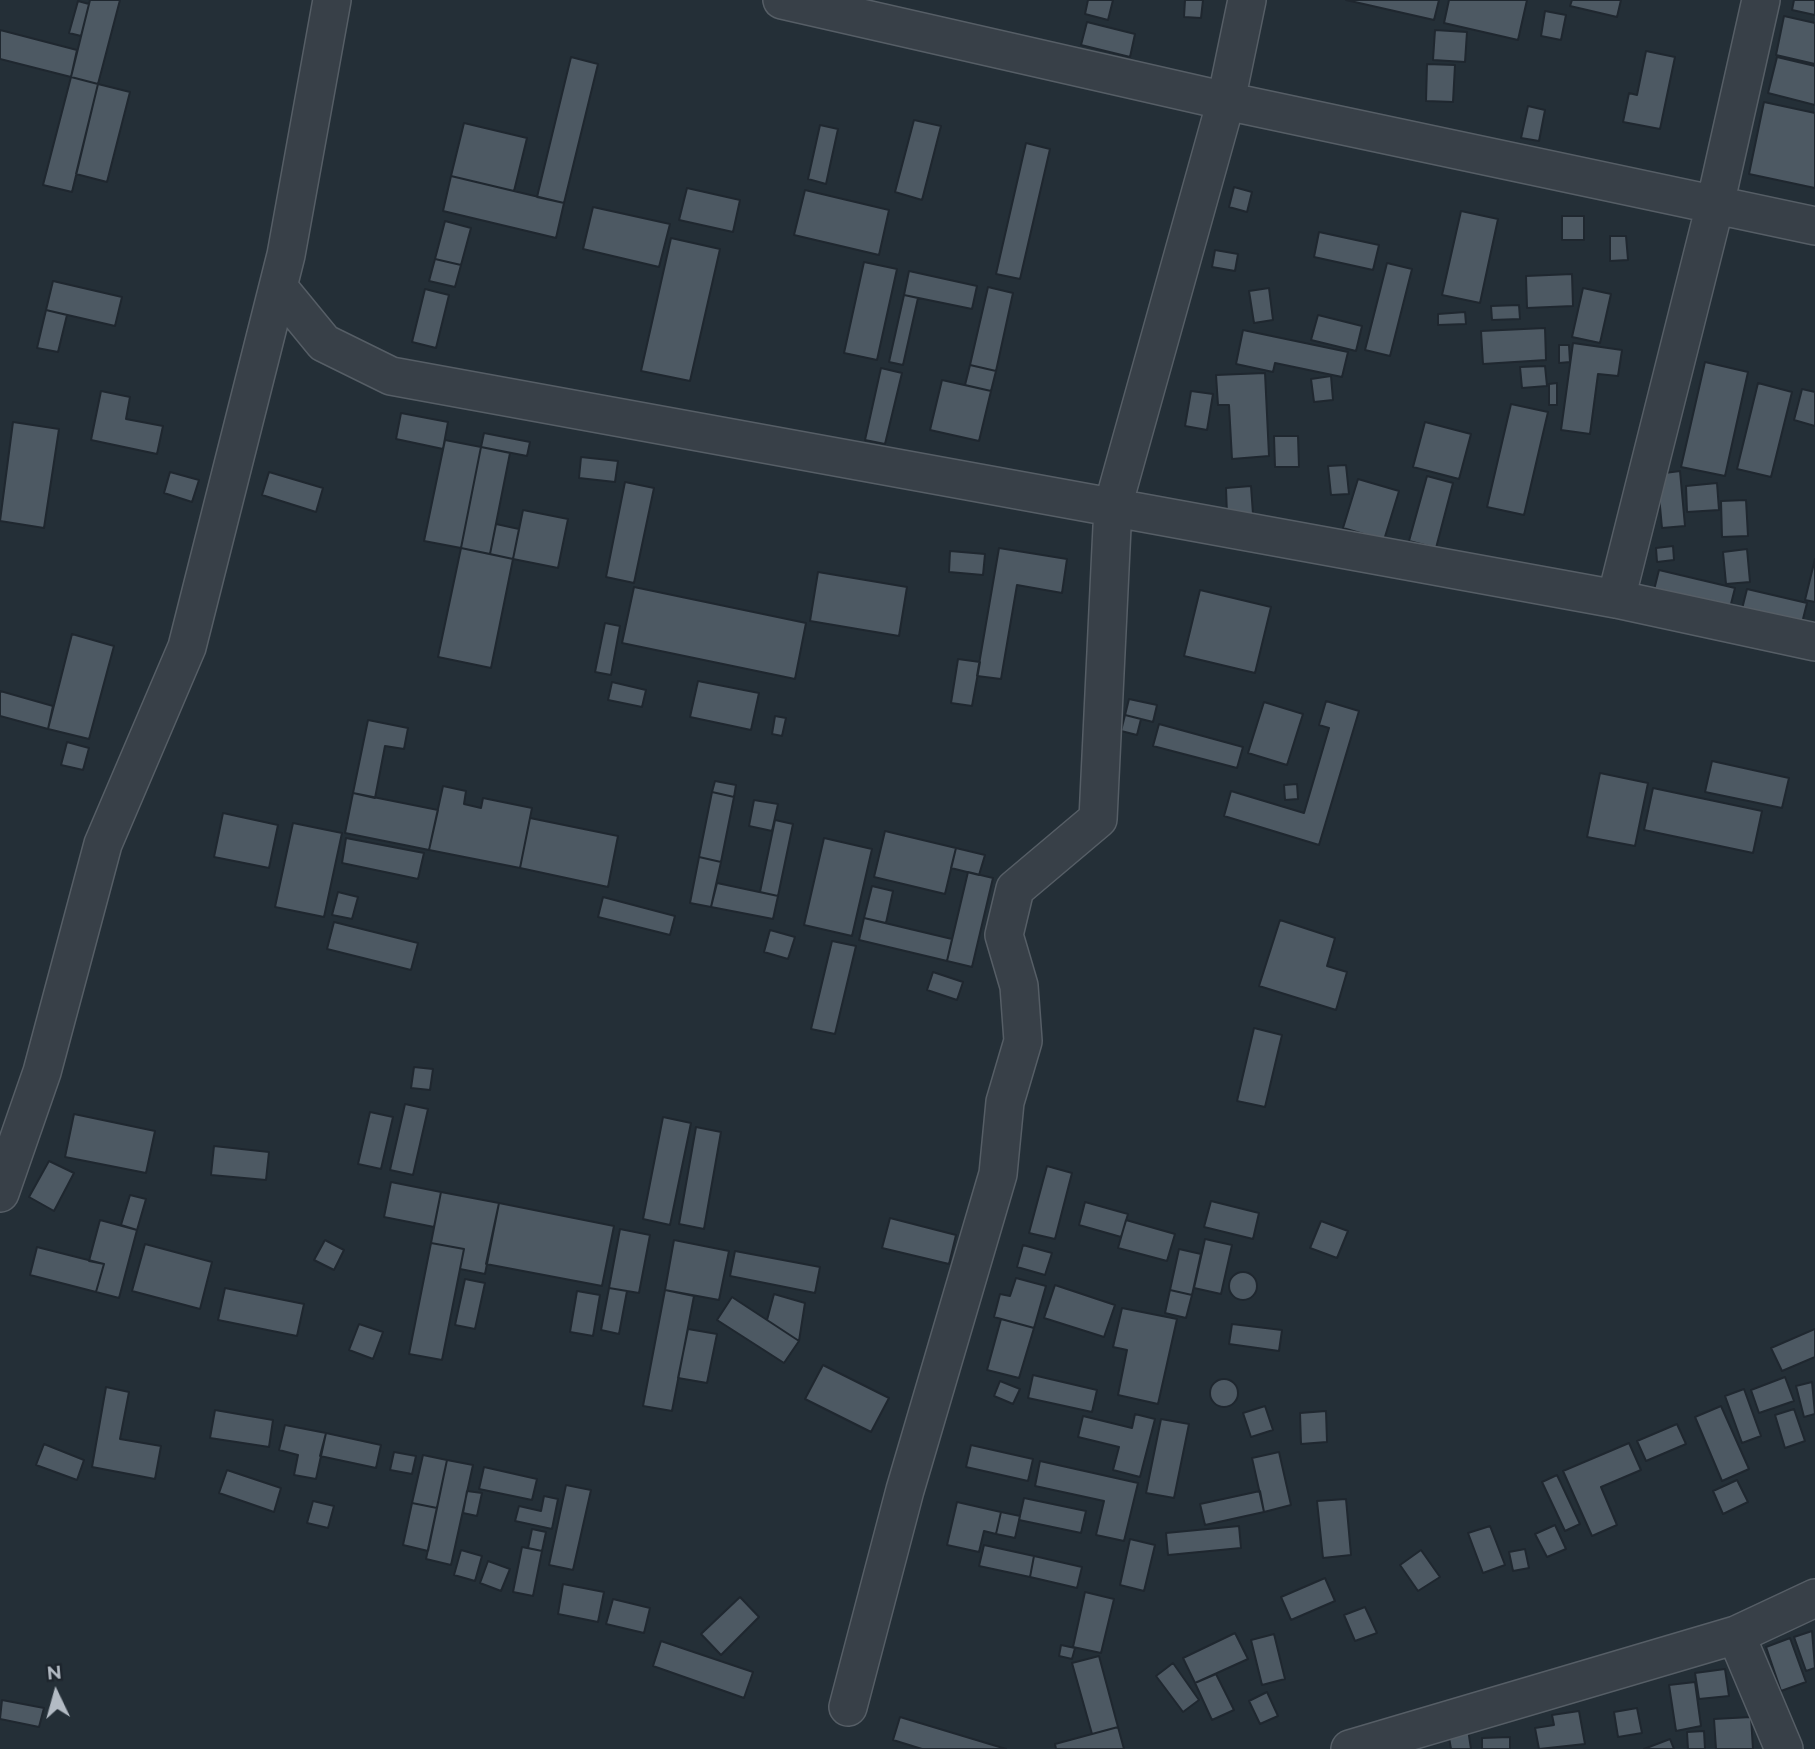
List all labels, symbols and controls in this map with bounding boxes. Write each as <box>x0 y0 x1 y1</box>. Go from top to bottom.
north arrow <box>21 1658 91 1728</box>
text: N <box>46 1660 62 1684</box>

